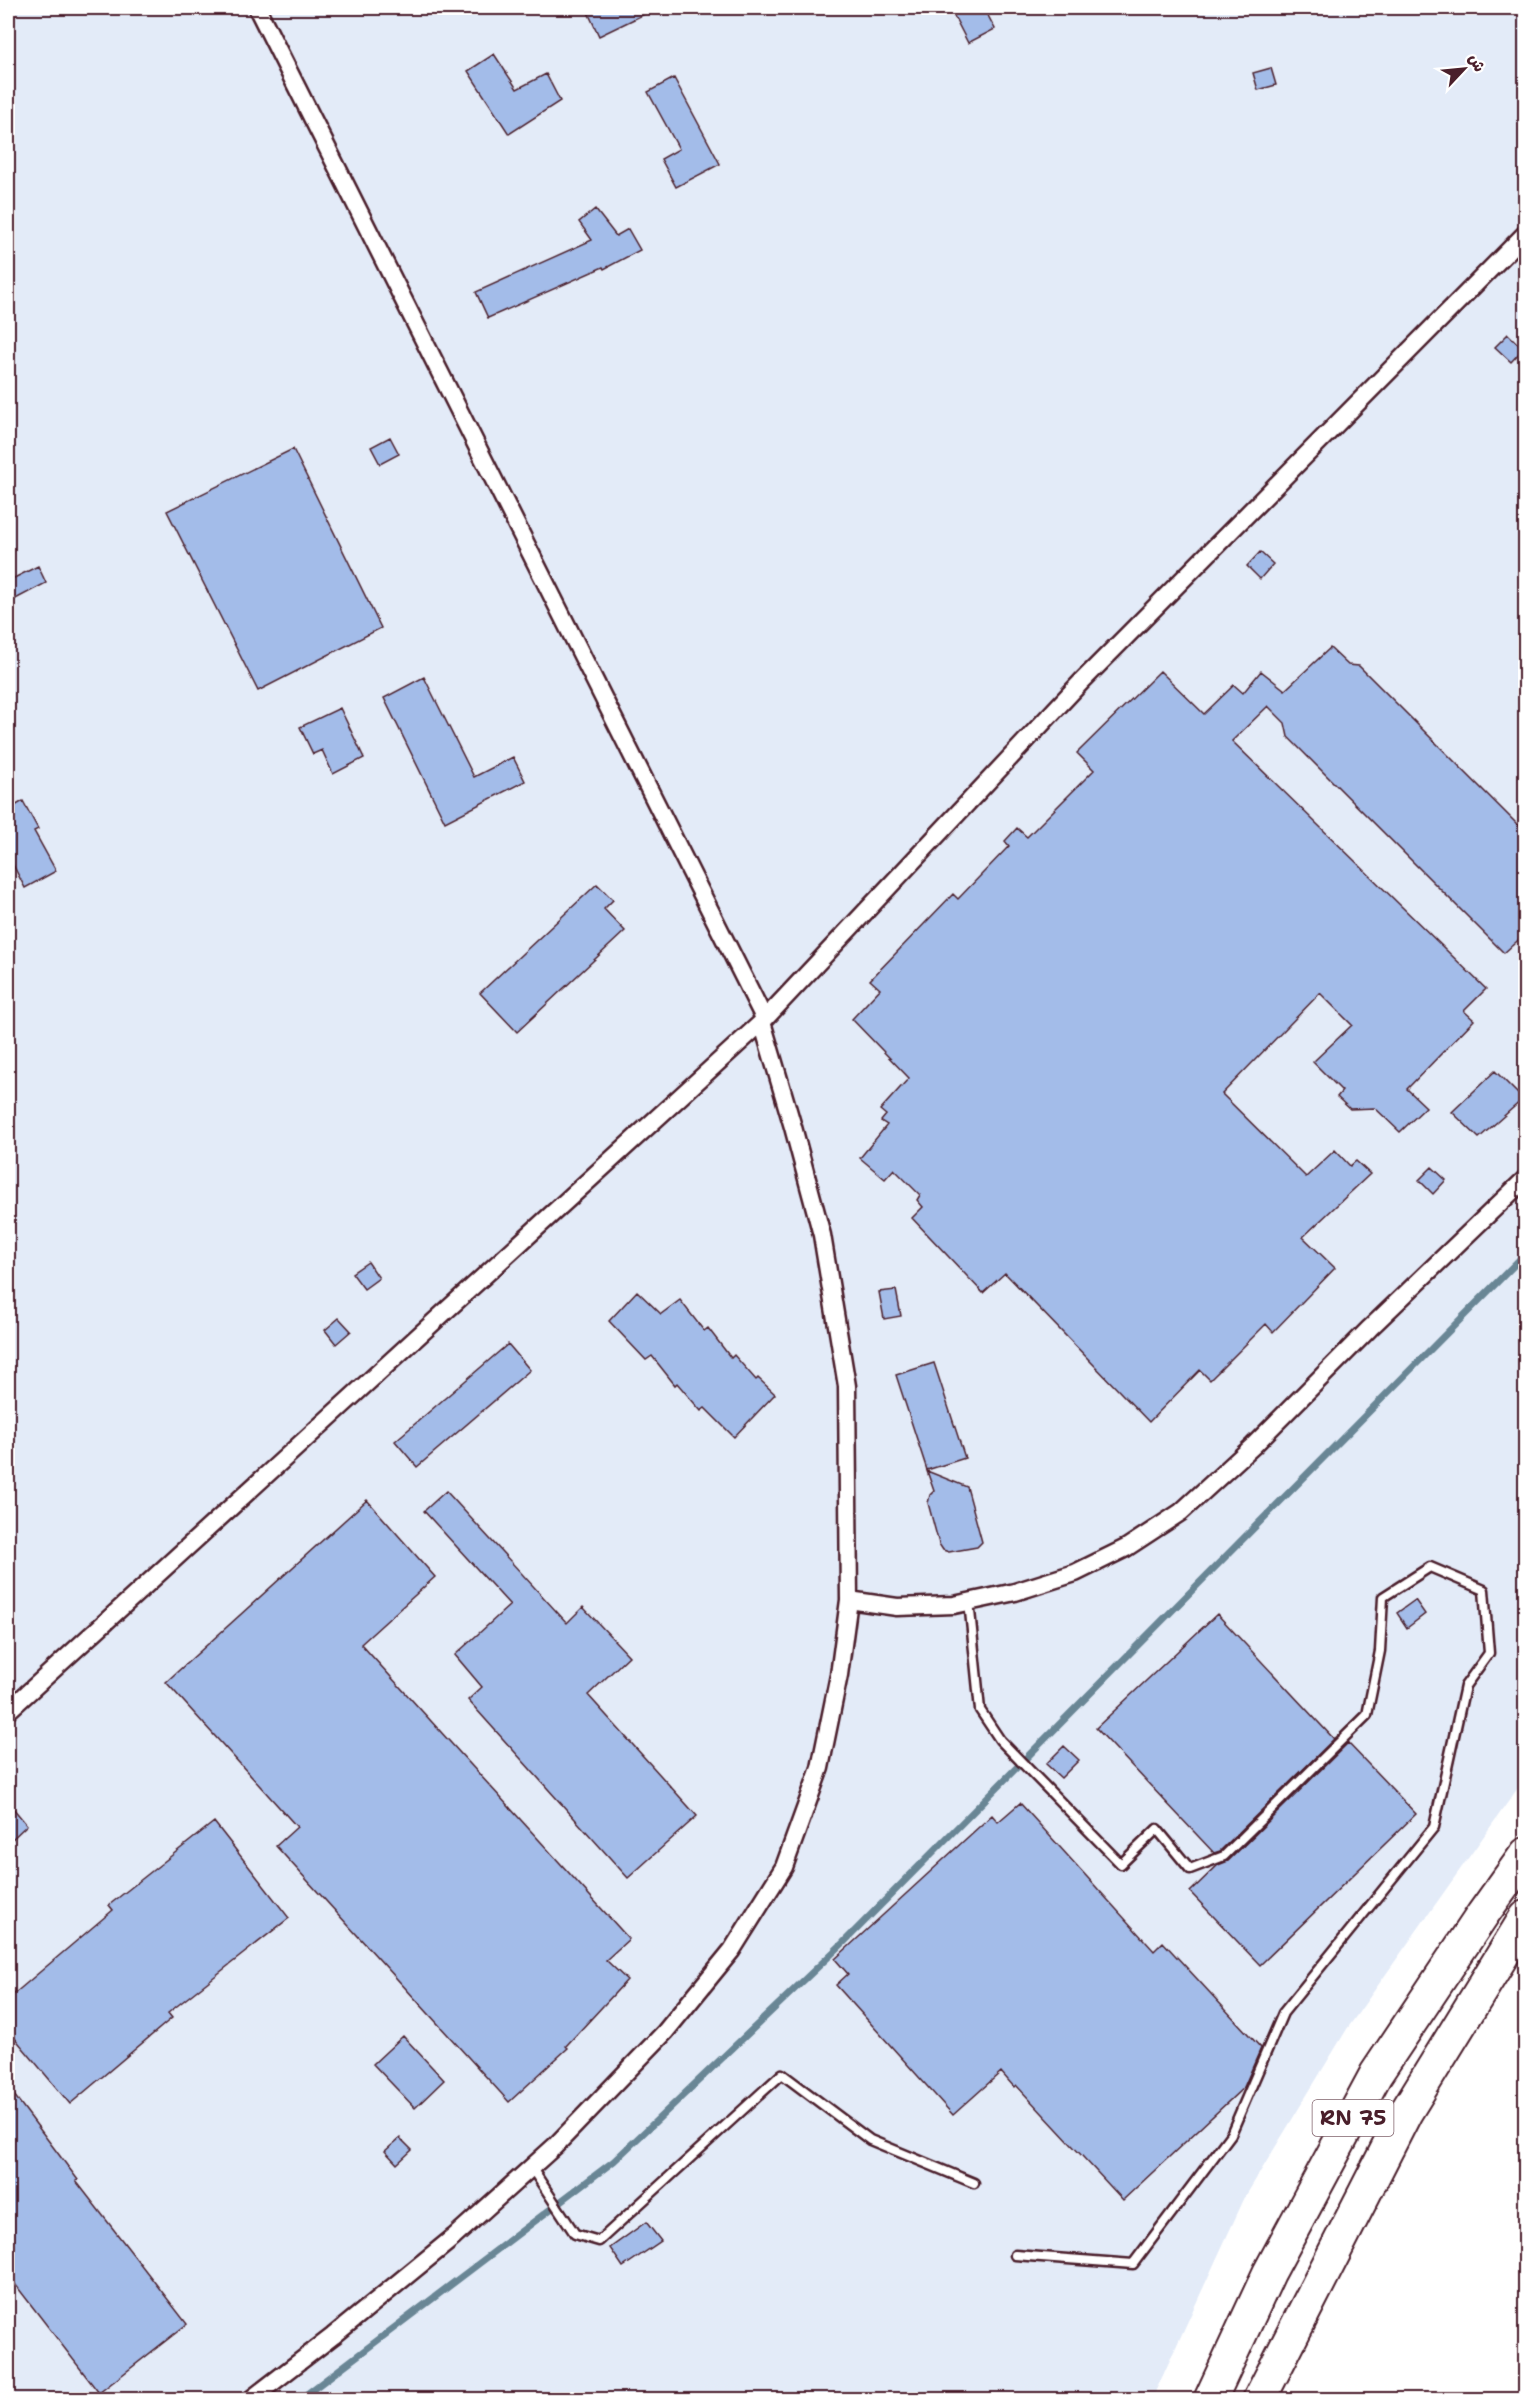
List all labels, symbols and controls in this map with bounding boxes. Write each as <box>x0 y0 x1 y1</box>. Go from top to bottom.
north arrow <box>1434 39 1494 99</box>
text: ش <box>1464 50 1490 75</box>
road number: RN 75 <box>1312 2100 1394 2136</box>

